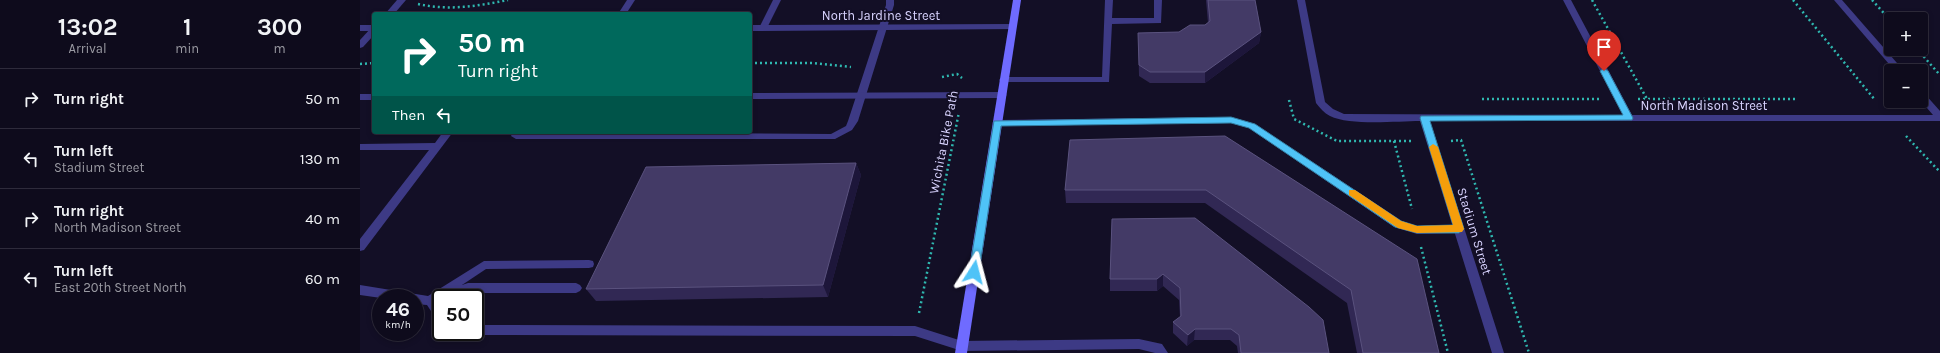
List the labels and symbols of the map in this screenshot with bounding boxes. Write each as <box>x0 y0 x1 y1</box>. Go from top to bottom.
street label: North Jardine Street <box>822 8 940 23</box>
pin <box>1587 30 1621 71</box>
street label: Wichita Bike Path <box>926 89 961 195</box>
street label: North Madison Street <box>1641 98 1768 113</box>
street label: Stadium Street <box>1454 186 1495 277</box>
position arrow <box>953 251 995 293</box>
speed limit sign: 50 <box>432 289 484 341</box>

